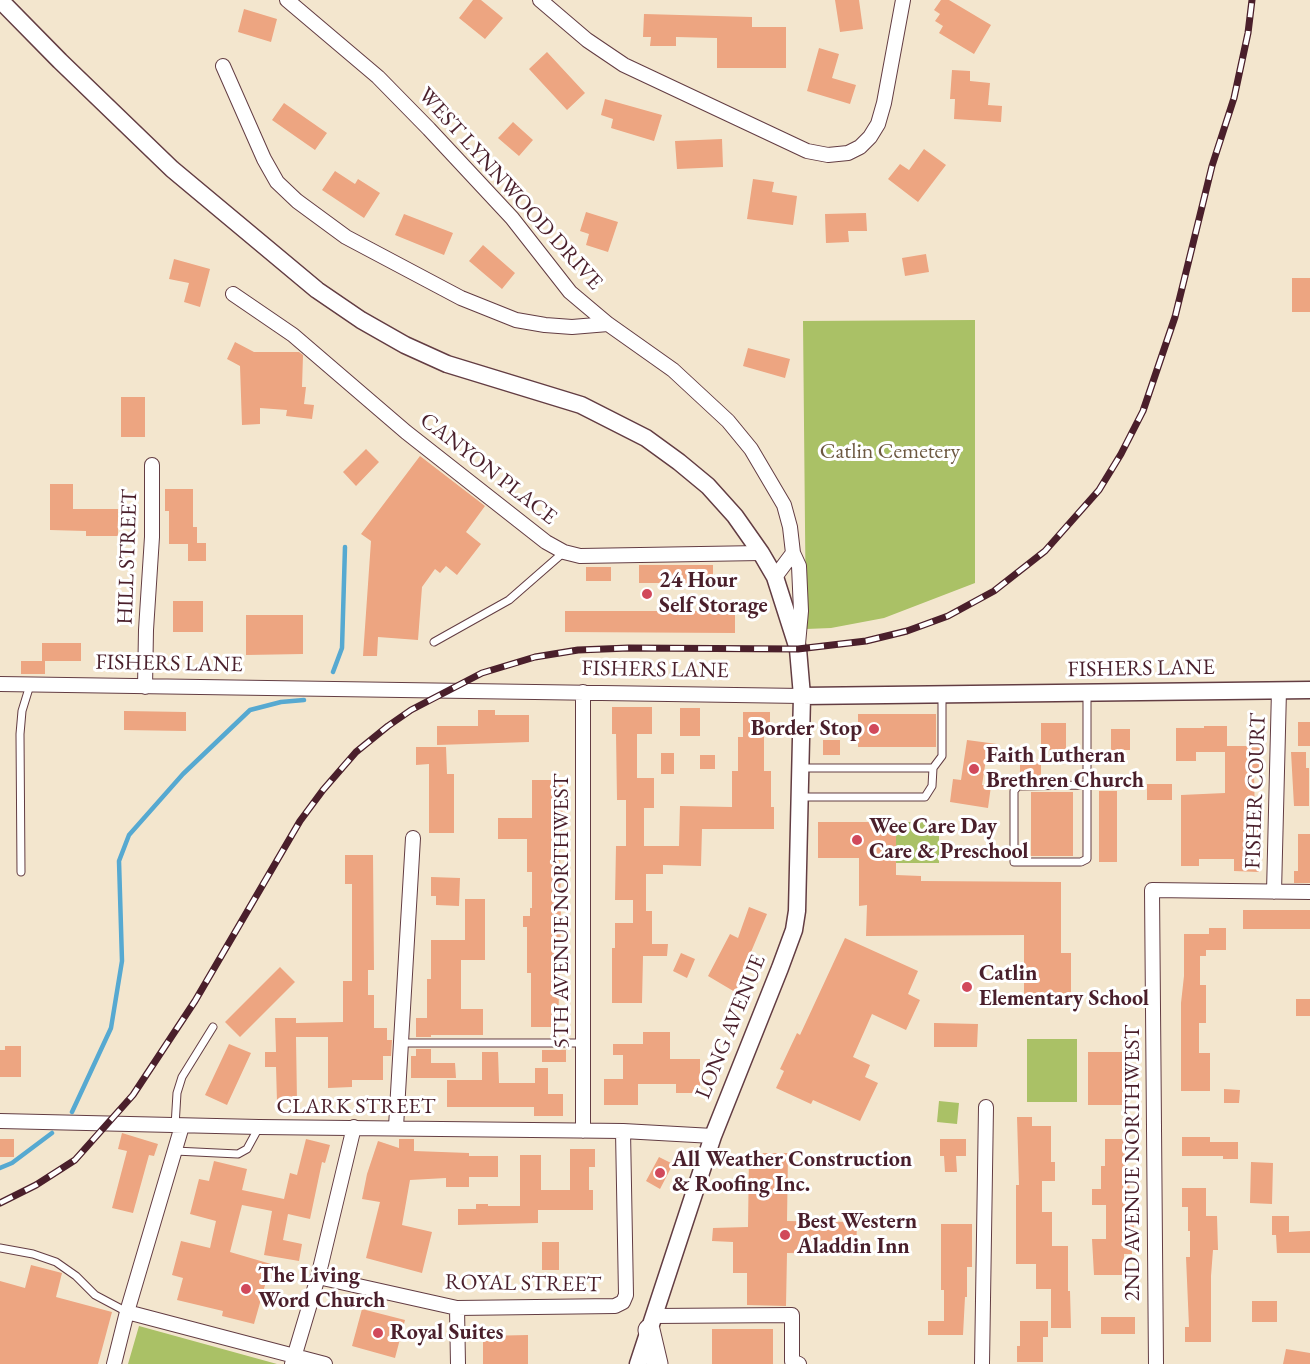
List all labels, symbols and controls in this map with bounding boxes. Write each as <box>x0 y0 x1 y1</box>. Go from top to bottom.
street label: WEST LYNNWOOD DRIVE <box>412 82 608 296</box>
street label: CANYON PLACE <box>414 407 562 531</box>
park label: Catlin Cemetery <box>820 439 960 465</box>
street label: HILL STREET <box>112 489 144 625</box>
place label: 24 Hour Self Storage <box>659 568 768 620</box>
marker: 24 Hour Self Storage <box>640 587 654 601</box>
street label: FISHERS LANE <box>95 650 243 678</box>
street label: FISHERS LANE <box>1067 655 1215 683</box>
street label: FISHERS LANE <box>581 656 729 684</box>
street label: FISHER COURT <box>1240 713 1272 869</box>
place label: Border Stop <box>751 716 862 742</box>
marker: Border Stop <box>867 722 881 736</box>
place label: Faith Lutheran Brethren Church <box>986 743 1144 794</box>
marker: Faith Lutheran Brethren Church <box>967 762 981 776</box>
street label: 5TH AVENUE NORTHWEST <box>549 773 575 1049</box>
place label: Wee Care Day Care & Preschool <box>869 814 1028 866</box>
marker: Wee Care Day Care & Preschool <box>850 833 864 847</box>
street label: LONG AVENUE <box>690 951 772 1103</box>
place label: Catlin Elementary School <box>979 961 1149 1012</box>
marker: Catlin Elementary School <box>960 980 974 994</box>
street label: 2ND AVENUE NORTHWEST <box>1120 1025 1146 1301</box>
street label: CLARK STREET <box>277 1094 435 1120</box>
place label: All Weather Construction & Roofing Inc. <box>672 1147 912 1198</box>
marker: All Weather Construction & Roofing Inc. <box>653 1166 667 1180</box>
place label: Best Western Aladdin Inn <box>797 1209 917 1260</box>
marker: Best Western Aladdin Inn <box>778 1228 792 1242</box>
place label: The Living Word Church <box>258 1263 385 1314</box>
street label: ROYAL STREET <box>445 1269 601 1299</box>
marker: The Living Word Church <box>239 1282 253 1296</box>
place label: Royal Suites <box>390 1320 503 1346</box>
marker: Royal Suites <box>371 1326 385 1340</box>

